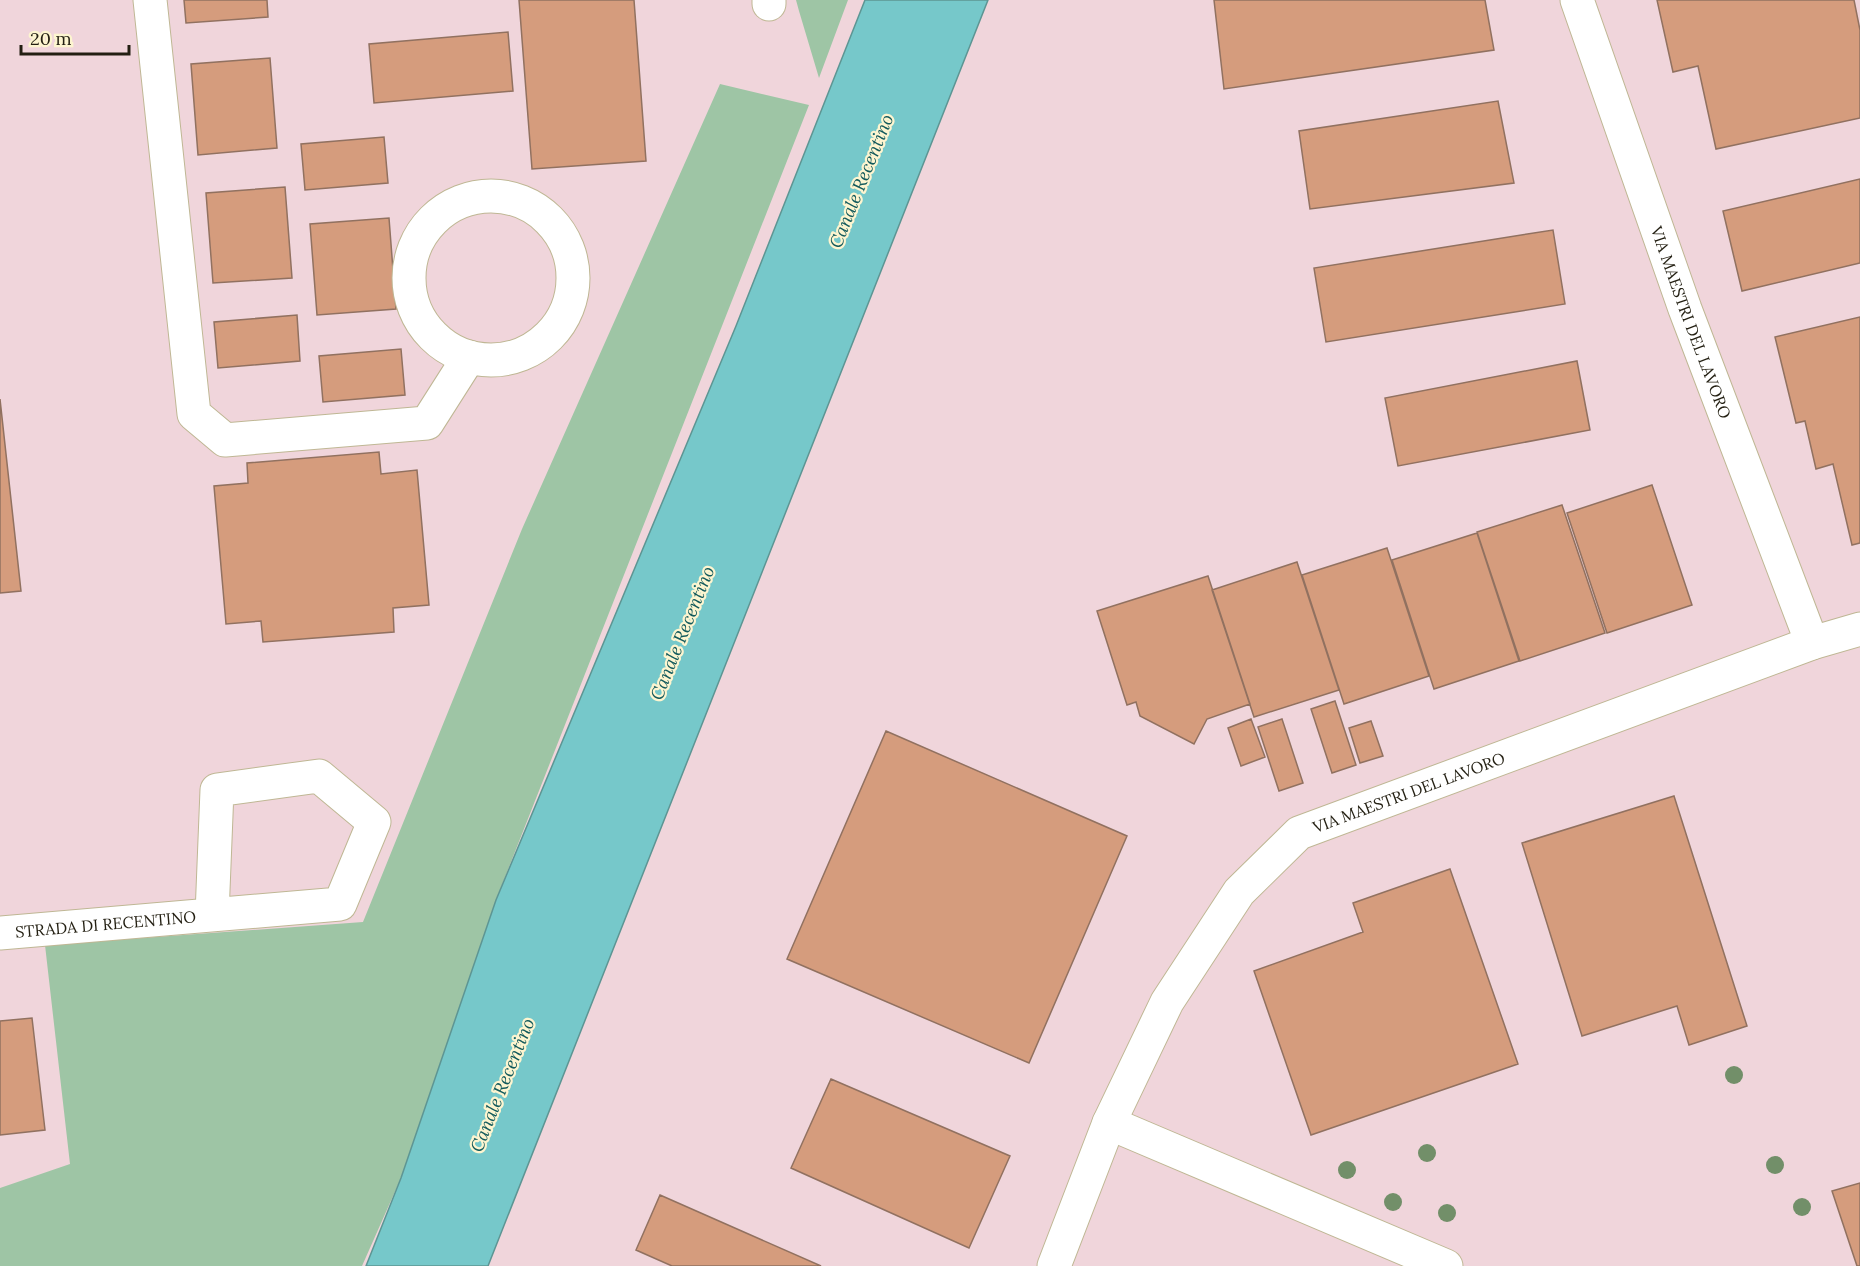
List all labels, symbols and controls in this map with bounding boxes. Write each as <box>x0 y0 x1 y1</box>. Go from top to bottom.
scale bar <box>21 18 129 56</box>
text: 20 m <box>30 27 72 50</box>
water label: Canale Recentino <box>824 111 898 251</box>
street label: VIA MAESTRI DEL LAVORO <box>1647 223 1736 421</box>
water label: Canale Recentino <box>645 563 719 703</box>
street label: VIA MAESTRI DEL LAVORO <box>1309 748 1508 837</box>
street label: STRADA DI RECENTINO <box>14 906 197 942</box>
water label: Canale Recentino <box>465 1015 539 1155</box>

